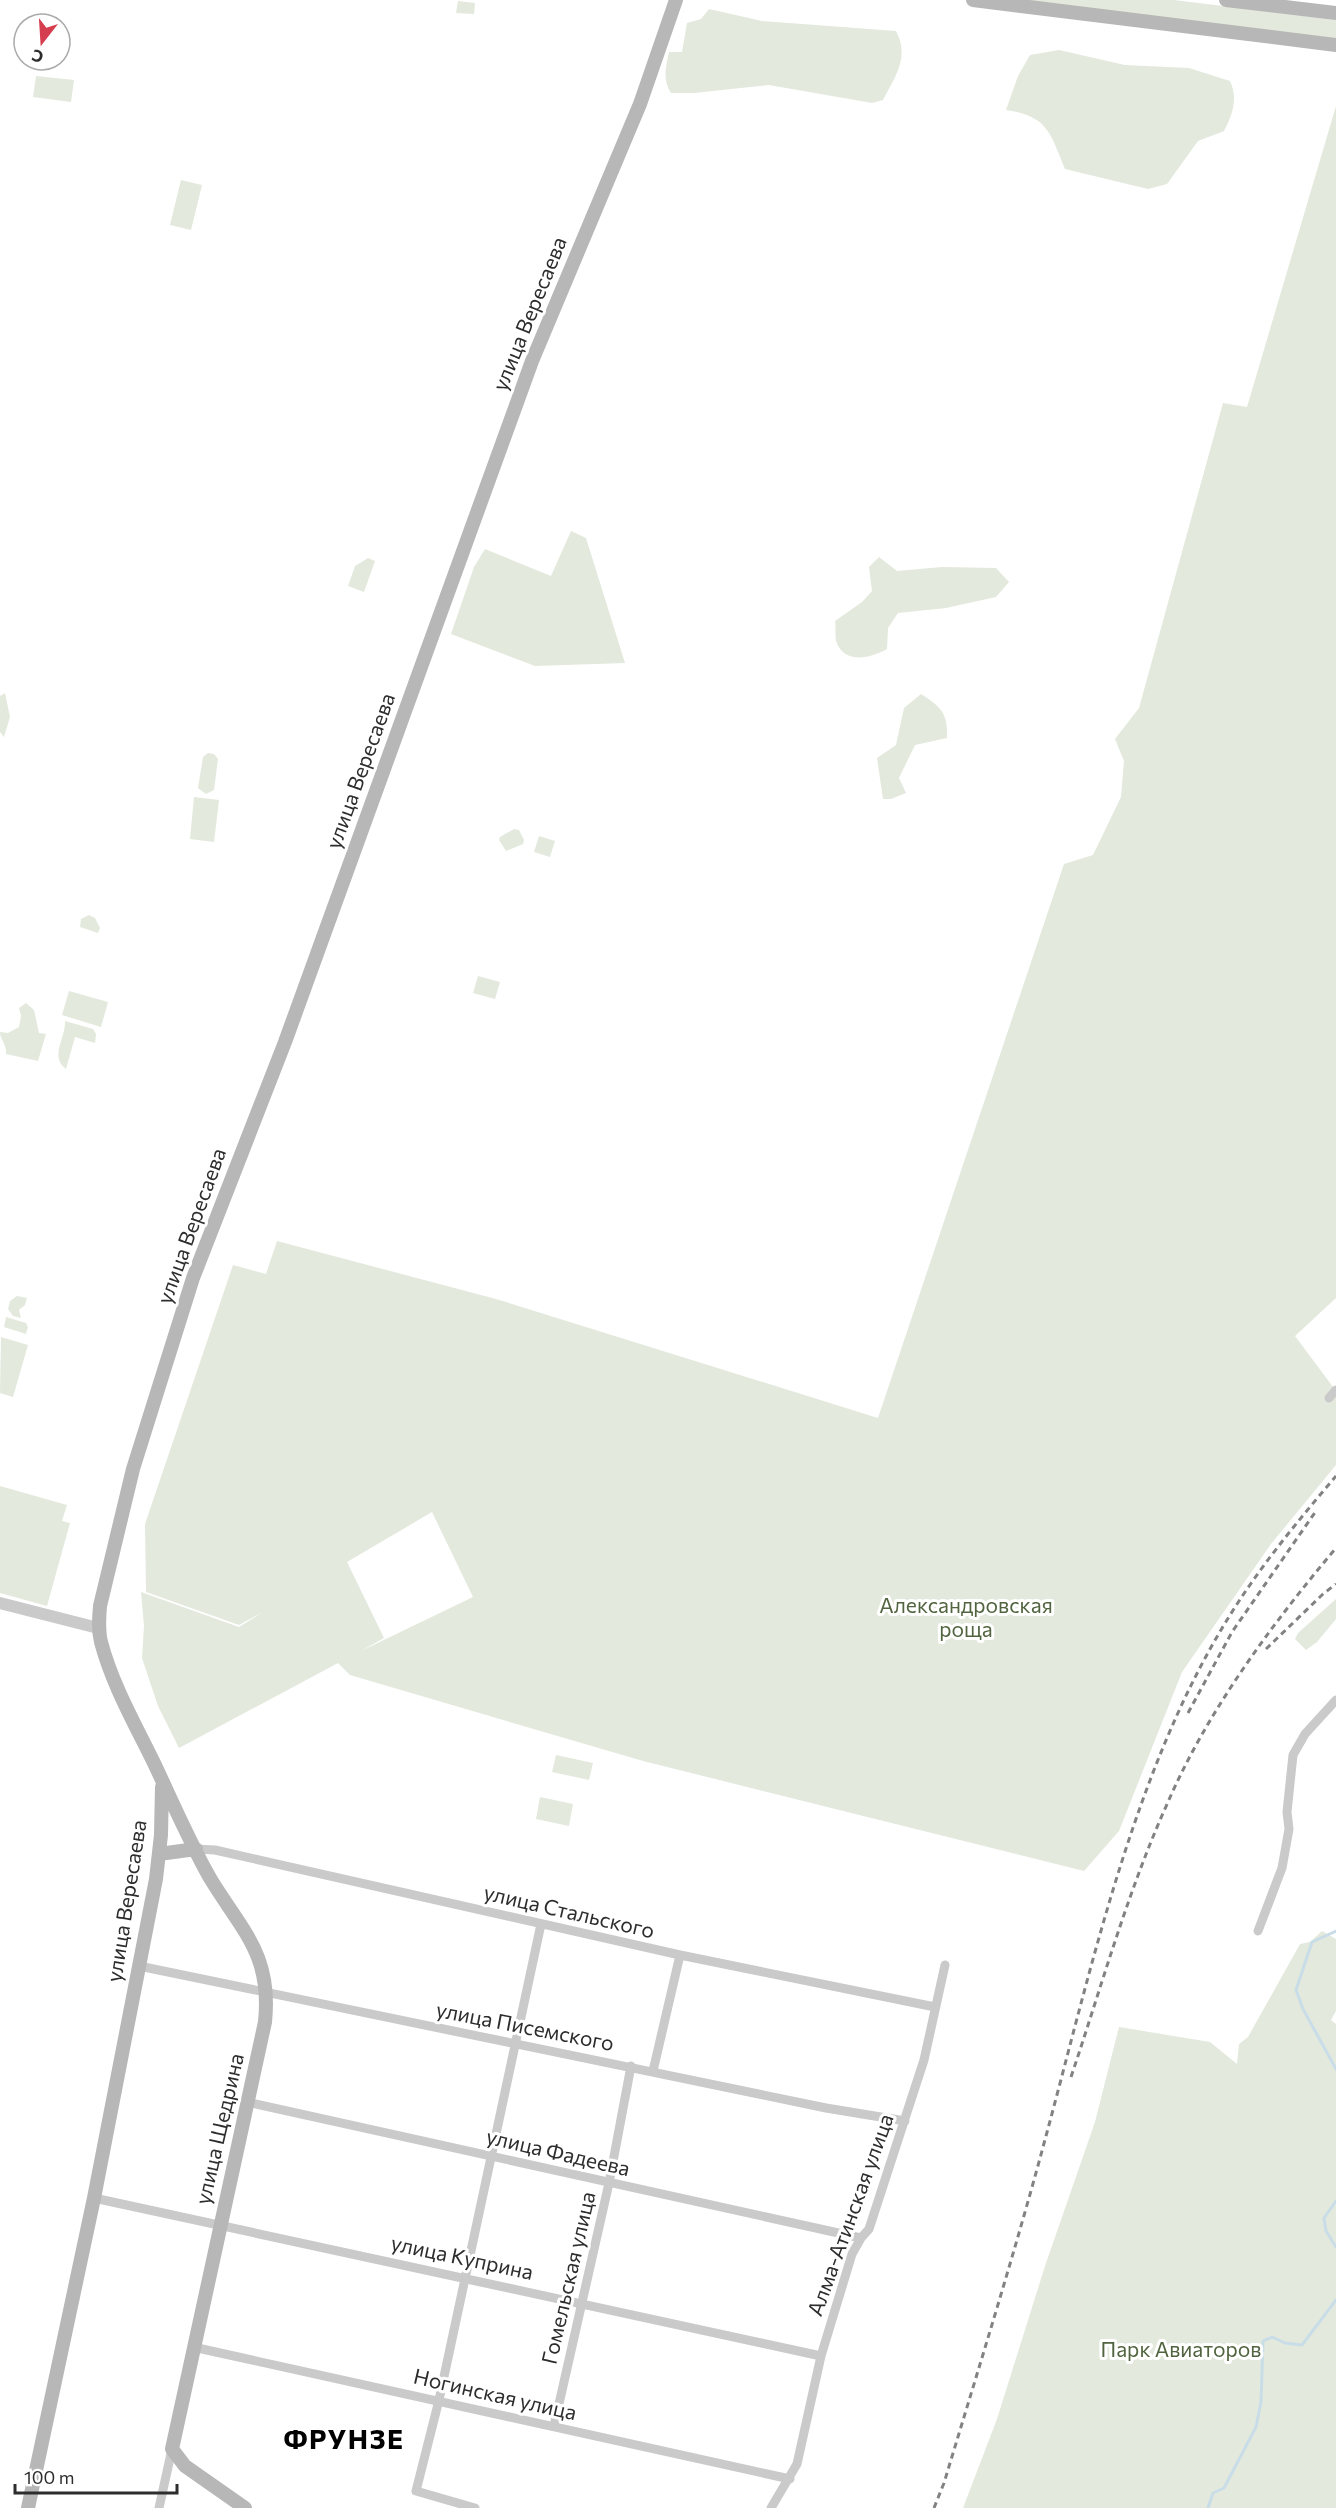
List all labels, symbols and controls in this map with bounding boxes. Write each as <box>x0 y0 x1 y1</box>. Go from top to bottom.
north arrow <box>12 12 72 72</box>
text: С <box>29 46 45 68</box>
street label: улица Вересаева <box>486 233 571 394</box>
street label: улица Вересаева <box>320 689 399 852</box>
street label: улица Вересаева <box>151 1144 230 1307</box>
park label: Александровская роща <box>879 1592 1053 1641</box>
street label: улица Вересаева <box>100 1818 151 1984</box>
street label: улица Стальского <box>482 1879 657 1942</box>
street label: улица Писемского <box>434 1996 616 2055</box>
street label: улица Щедрина <box>189 2051 248 2207</box>
street label: Алма-Атинская улица <box>801 2110 898 2319</box>
street label: улица Фадеева <box>484 2123 633 2180</box>
street label: Гомельская улица <box>535 2189 600 2367</box>
street label: улица Куприна <box>389 2229 536 2284</box>
park label: Парк Авиаторов <box>1101 2336 1261 2361</box>
street label: Ногинская улица <box>411 2363 579 2424</box>
district label: ФРУНЗЕ <box>283 2422 405 2455</box>
scale bar <box>15 2457 177 2495</box>
text: 100 m <box>24 2466 74 2488</box>

